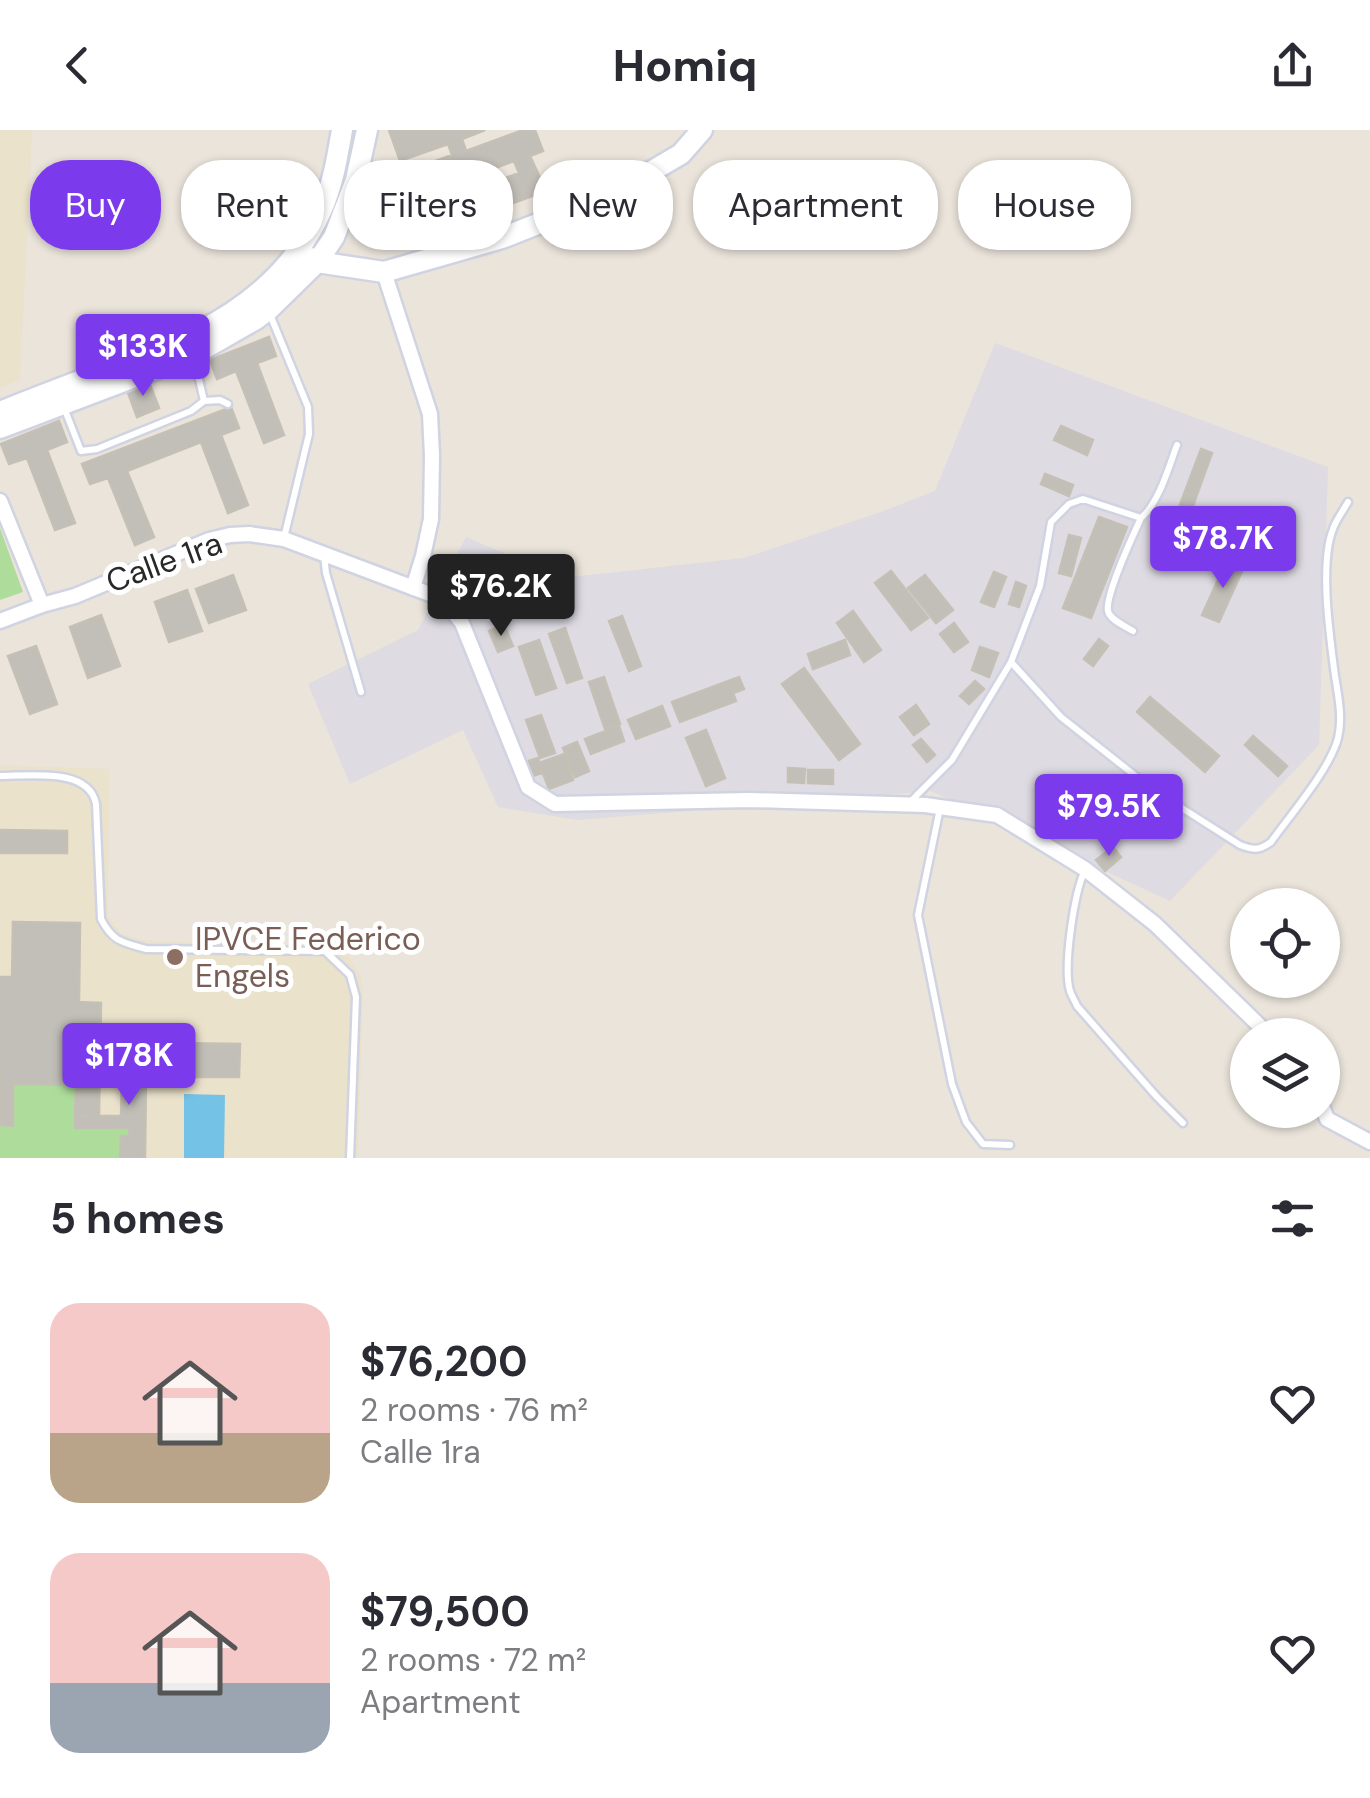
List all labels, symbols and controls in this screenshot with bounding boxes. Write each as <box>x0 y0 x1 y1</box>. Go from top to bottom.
text: Homiq <box>613 36 757 95</box>
icon: back <box>50 38 105 93</box>
icon: share <box>1265 38 1320 93</box>
chip: Buy <box>30 160 161 250</box>
chip: Rent <box>181 160 324 250</box>
chip: Filters <box>344 160 513 250</box>
chip: New <box>533 160 673 250</box>
chip: Apartment <box>693 160 938 250</box>
chip: House <box>958 160 1131 250</box>
pin: $133K <box>73 314 213 399</box>
text: $133K <box>98 325 188 367</box>
pin: $78.7K <box>1142 506 1304 591</box>
text: $78.7K <box>1172 517 1274 559</box>
street label: Calle 1ra <box>100 522 228 602</box>
pin: $76.2K <box>420 554 582 639</box>
text: $76.2K <box>450 565 552 607</box>
pin: $79.5K <box>1028 774 1190 859</box>
text: $79.5K <box>1057 785 1161 827</box>
map controls <box>1230 888 1340 1128</box>
button: locate <box>1230 888 1340 998</box>
place label: IPVCE Federico Engels <box>195 918 421 997</box>
marker: IPVCE Federico Engels <box>164 946 186 968</box>
button: layers <box>1230 1018 1340 1128</box>
pin: $178K <box>59 1023 199 1108</box>
text: $178K <box>84 1034 174 1076</box>
text: 5 homes <box>50 1191 225 1246</box>
icon: filters <box>1265 1191 1320 1246</box>
text: $76,200 <box>360 1334 528 1389</box>
icon: home <box>130 1343 250 1463</box>
icon: heart <box>1265 1376 1320 1431</box>
text: 2 rooms · 76 m² <box>360 1389 588 1431</box>
text: Calle 1ra <box>360 1431 481 1473</box>
text: $79,500 <box>360 1584 530 1639</box>
icon: home <box>130 1593 250 1713</box>
icon: heart <box>1265 1626 1320 1681</box>
text: 2 rooms · 72 m² <box>360 1639 586 1681</box>
text: Apartment <box>360 1681 521 1723</box>

